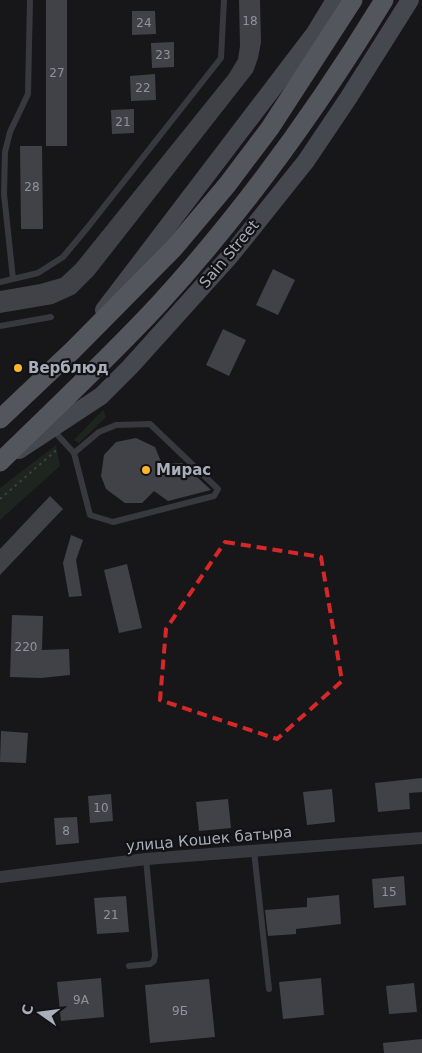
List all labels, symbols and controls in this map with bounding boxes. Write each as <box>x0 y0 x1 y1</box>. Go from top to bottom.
house number: 18 <box>242 14 258 28</box>
house number: 24 <box>136 16 152 30</box>
house number: 23 <box>155 48 171 62</box>
house number: 27 <box>49 66 65 80</box>
house number: 22 <box>135 81 151 95</box>
house number: 21 <box>115 115 131 129</box>
house number: 28 <box>24 180 40 194</box>
street label: Sain Street <box>196 216 263 291</box>
place label: Верблюд <box>28 359 109 377</box>
marker: Верблюд <box>12 362 24 374</box>
place label: Мирас <box>156 461 211 479</box>
marker: Мирас <box>140 464 152 476</box>
house number: 220 <box>15 640 37 654</box>
house number: 10 <box>93 801 109 815</box>
street label: улица Кошек батыра <box>125 823 293 855</box>
house number: 8 <box>62 824 70 838</box>
house number: 15 <box>381 885 397 899</box>
house number: 21 <box>103 908 119 922</box>
north arrow <box>15 988 65 1038</box>
house number: 9А <box>73 993 90 1007</box>
text: С <box>18 1003 36 1017</box>
house number: 9Б <box>172 1004 188 1018</box>

